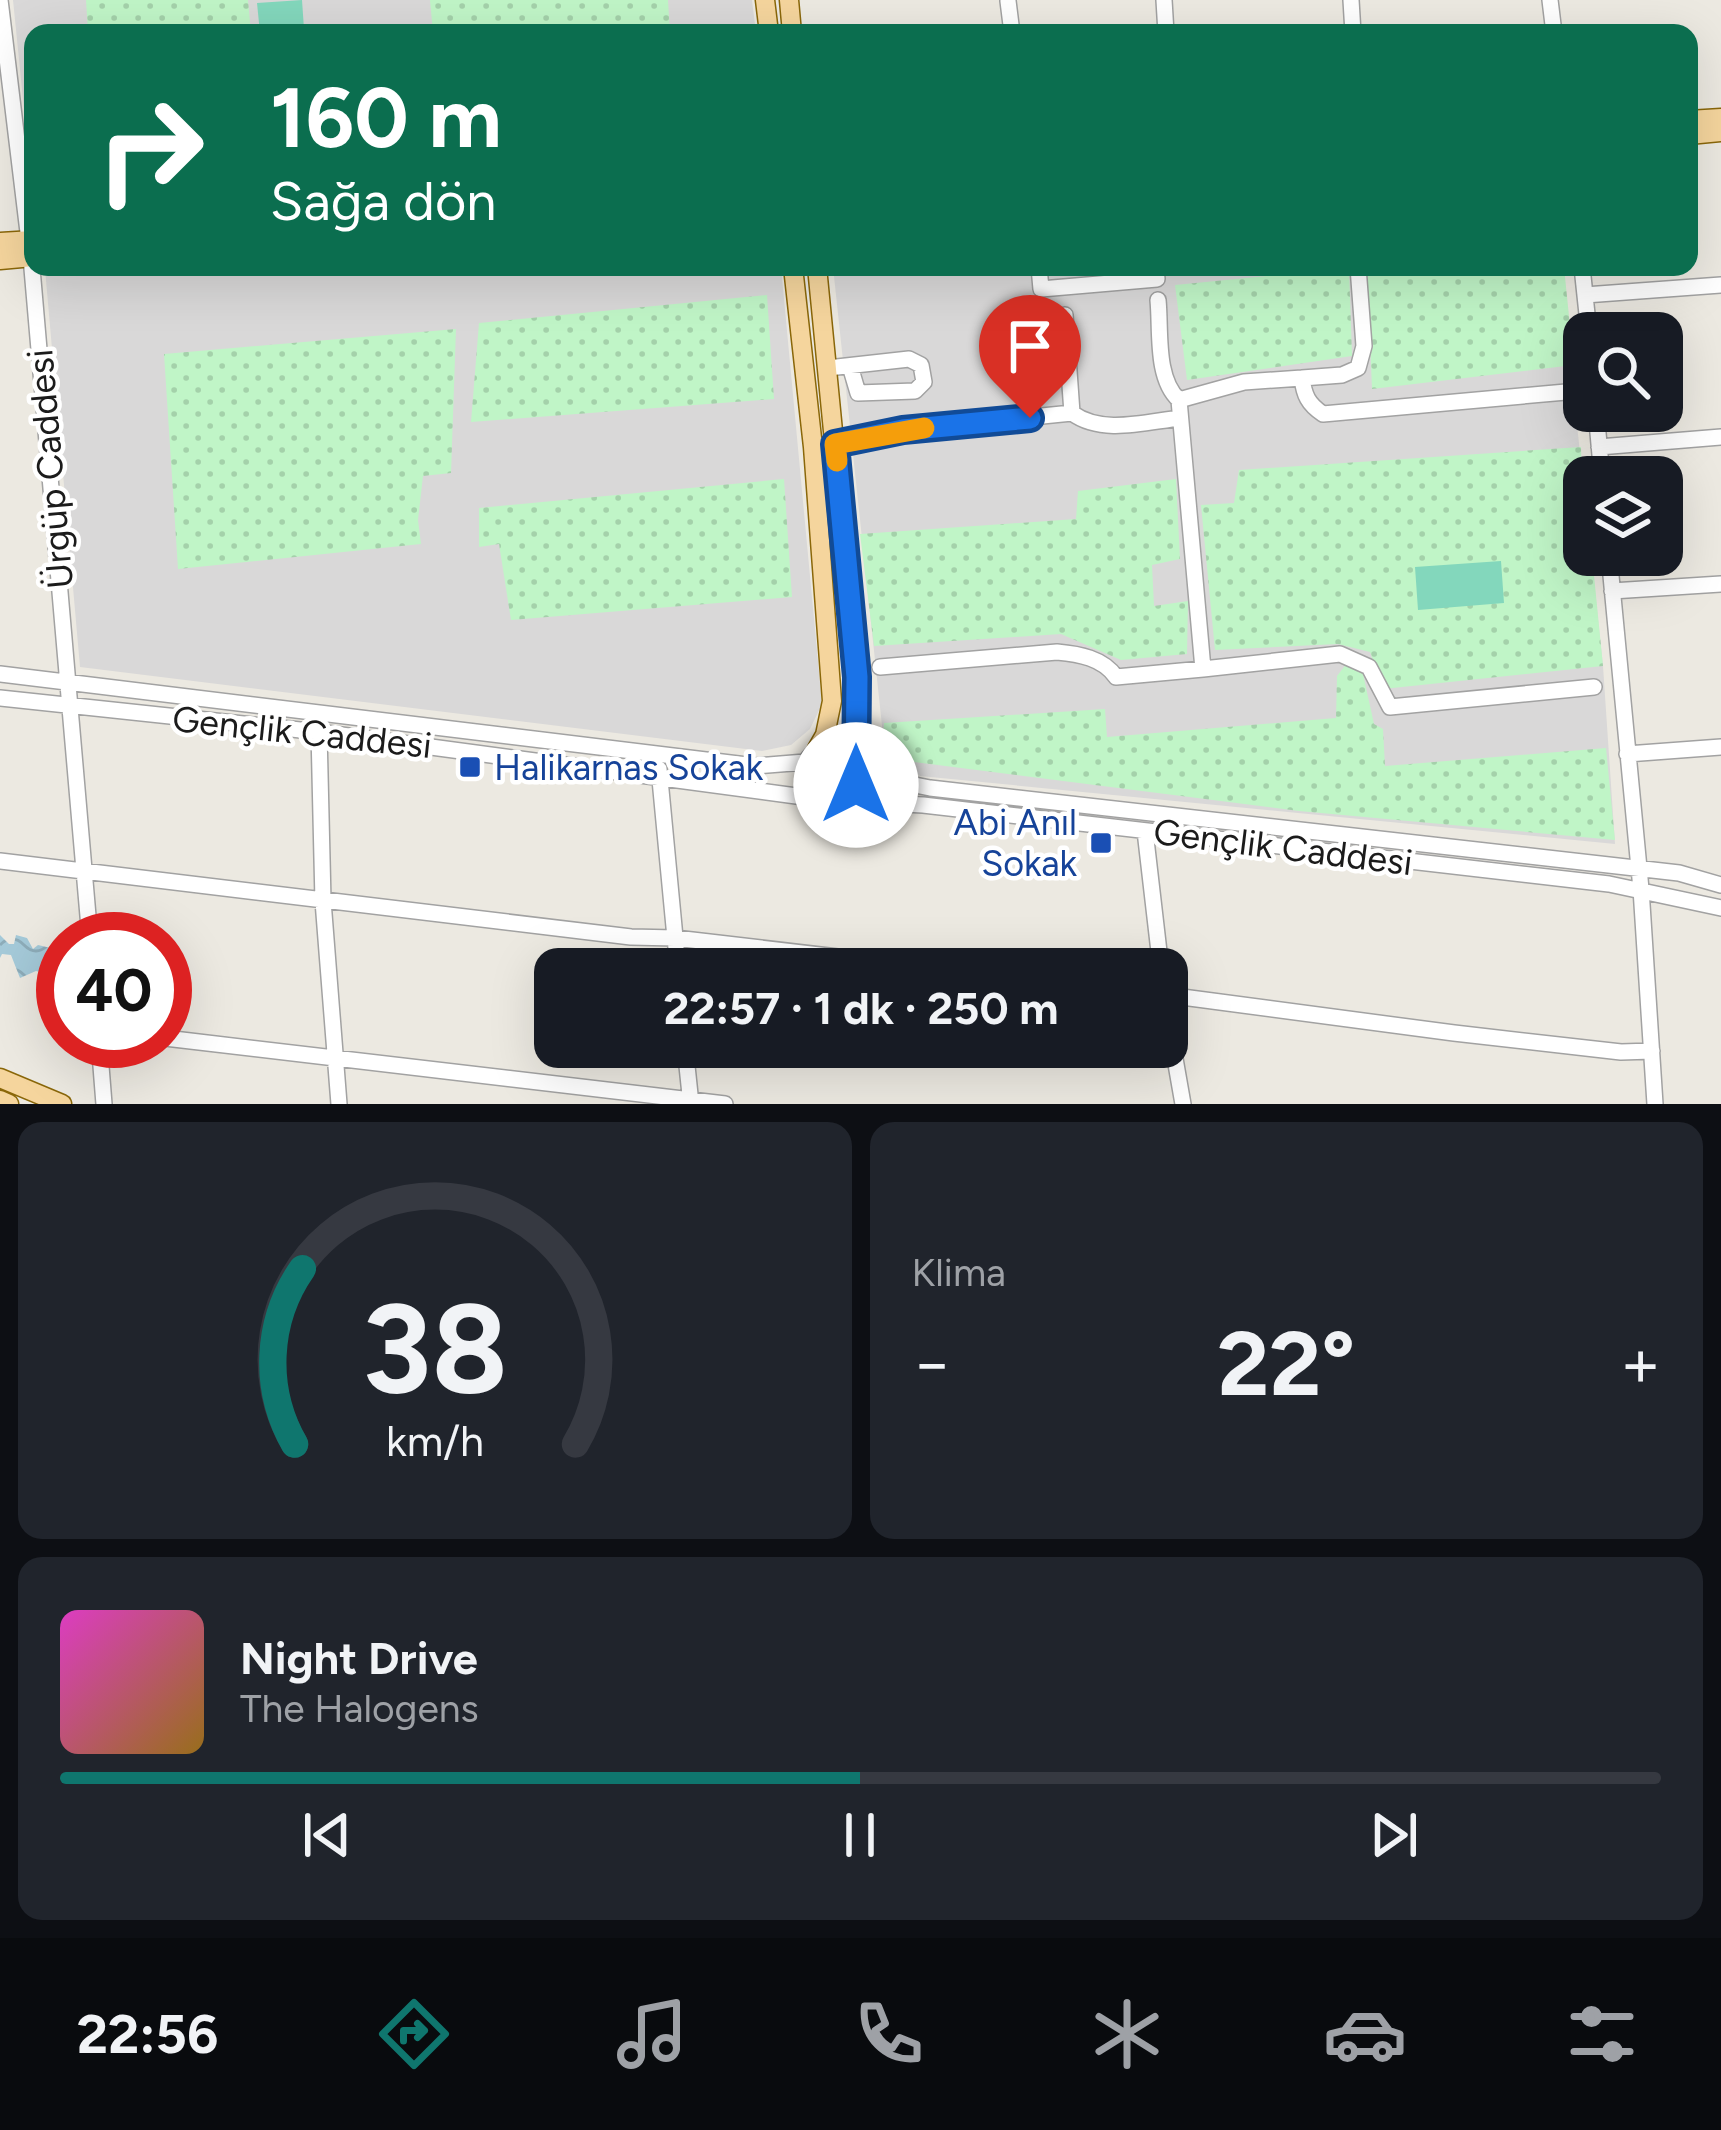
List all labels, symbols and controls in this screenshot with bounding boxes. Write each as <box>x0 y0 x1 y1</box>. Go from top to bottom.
text: 160 m <box>270 67 502 168</box>
icon: right <box>72 72 228 228</box>
text: Sağa dön <box>270 169 496 234</box>
pin <box>979 295 1081 418</box>
map controls <box>1563 312 1683 576</box>
button: search <box>1563 312 1683 432</box>
icon: arrive <box>997 313 1063 379</box>
street label: Ürgüp Caddesi <box>18 347 82 591</box>
button: layers <box>1563 456 1683 576</box>
street label: Gençlik Caddesi <box>170 697 434 767</box>
position arrow <box>793 722 919 848</box>
place label: Halikarnas Sokak <box>494 746 764 789</box>
marker: Halikarnas Sokak <box>457 754 483 780</box>
place label: Abi Anıl Sokak <box>954 801 1078 885</box>
street label: Gençlik Caddesi <box>1151 810 1415 884</box>
marker: Abi Anıl Sokak <box>1088 830 1114 856</box>
speed limit sign: 40 <box>36 912 192 1068</box>
text: 22:57 · 1 dk · 250 m <box>663 981 1059 1035</box>
text: Klima <box>912 1249 1006 1296</box>
text: 38 <box>362 1274 508 1424</box>
text: 22° <box>1217 1309 1355 1418</box>
text: − <box>912 1323 953 1403</box>
text: + <box>1620 1323 1661 1403</box>
text: km/h <box>386 1414 484 1466</box>
text: Night Drive <box>240 1631 478 1685</box>
text: The Halogens <box>240 1685 479 1732</box>
icon: previous <box>294 1802 360 1868</box>
icon: pause <box>827 1802 893 1868</box>
icon: next <box>1361 1802 1427 1868</box>
icon: directions <box>372 1992 456 2076</box>
icon: music <box>610 1992 694 2076</box>
icon: phone <box>847 1992 931 2076</box>
icon: climate <box>1085 1992 1169 2076</box>
icon: car <box>1323 1992 1407 2076</box>
icon: filters <box>1560 1992 1644 2076</box>
text: 22:56 <box>77 2002 218 2067</box>

